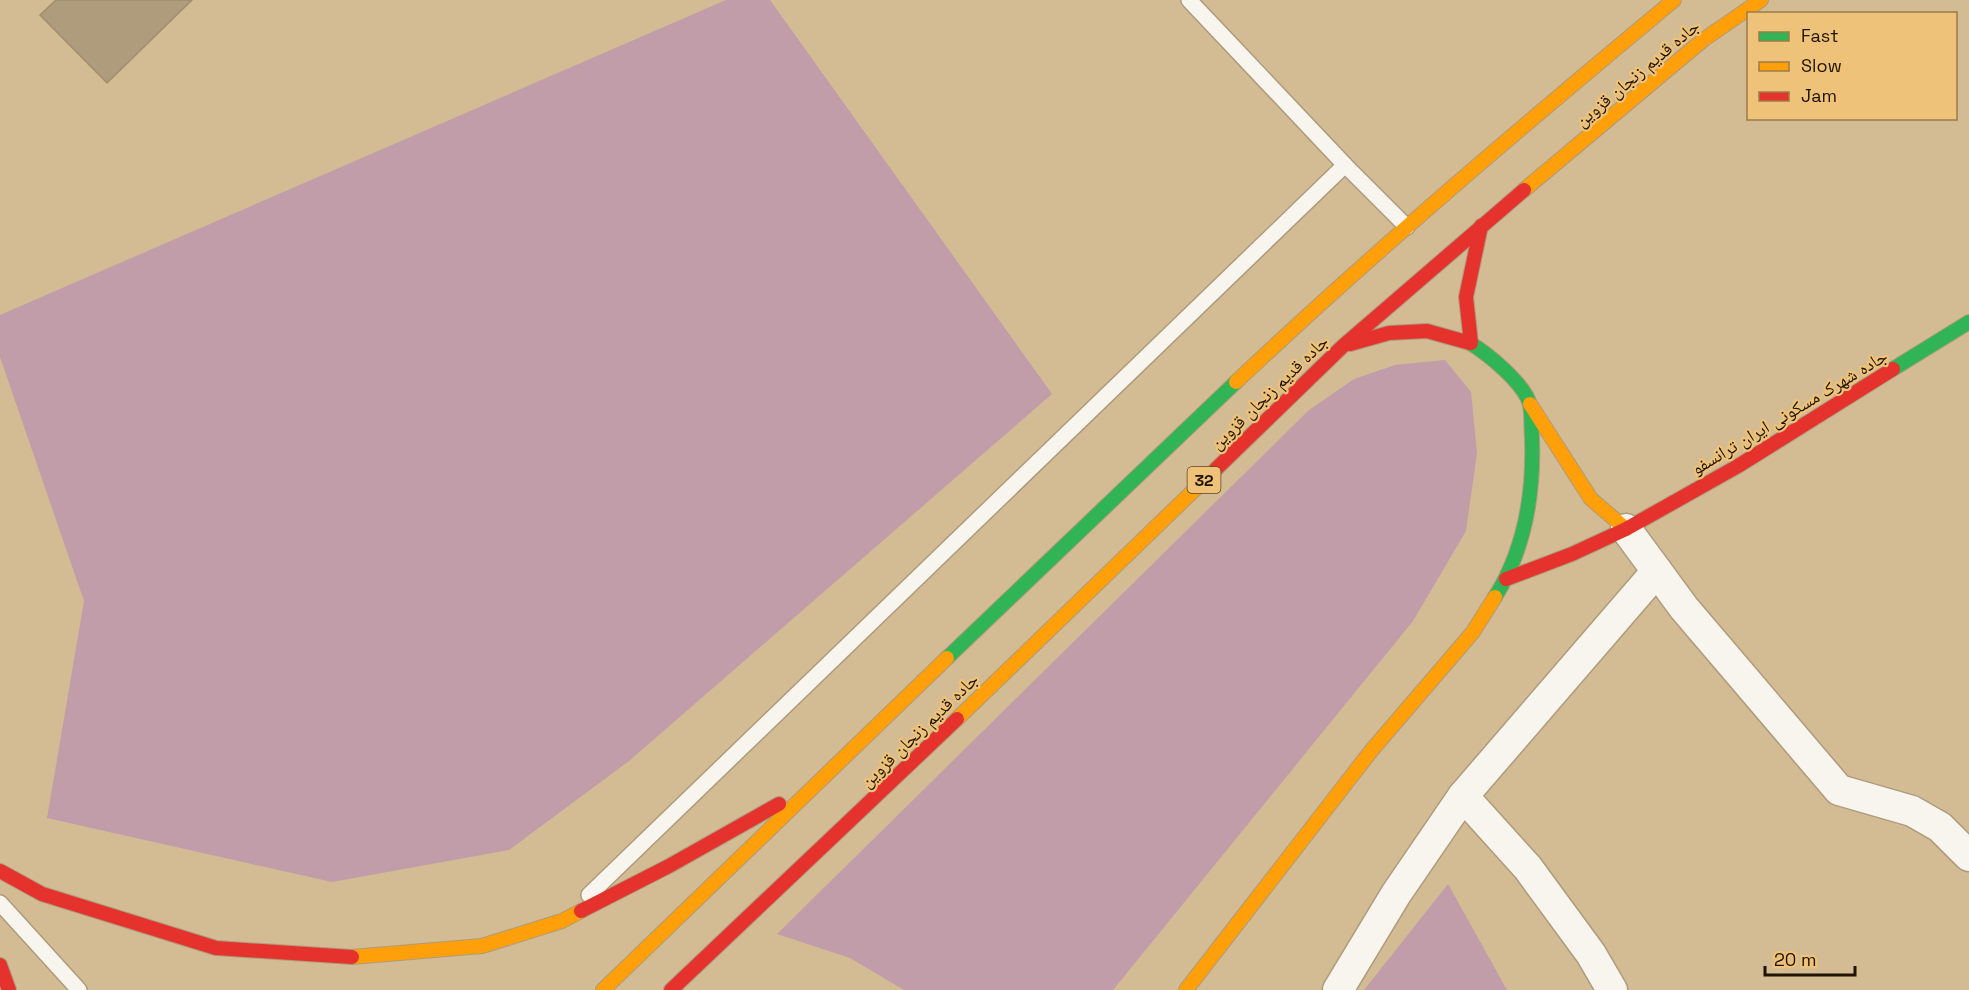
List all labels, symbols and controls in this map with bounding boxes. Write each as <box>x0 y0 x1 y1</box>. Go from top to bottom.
legend <box>1747 12 1957 120</box>
street label: جاده قدیم زنجان قزوین <box>1570 14 1705 133</box>
text: Fast <box>1801 24 1838 47</box>
text: Slow <box>1801 54 1842 77</box>
text: Jam <box>1801 84 1837 107</box>
street label: جاده قدیم زنجان قزوین <box>1205 330 1334 455</box>
street label: جاده شهرک مسکونی ایران ترانسفو <box>1687 344 1891 480</box>
road number: 32 <box>1188 467 1220 493</box>
street label: جاده قدیم زنجان قزوین <box>855 668 984 793</box>
scale bar <box>1765 939 1855 977</box>
text: 20 m <box>1774 948 1817 971</box>

